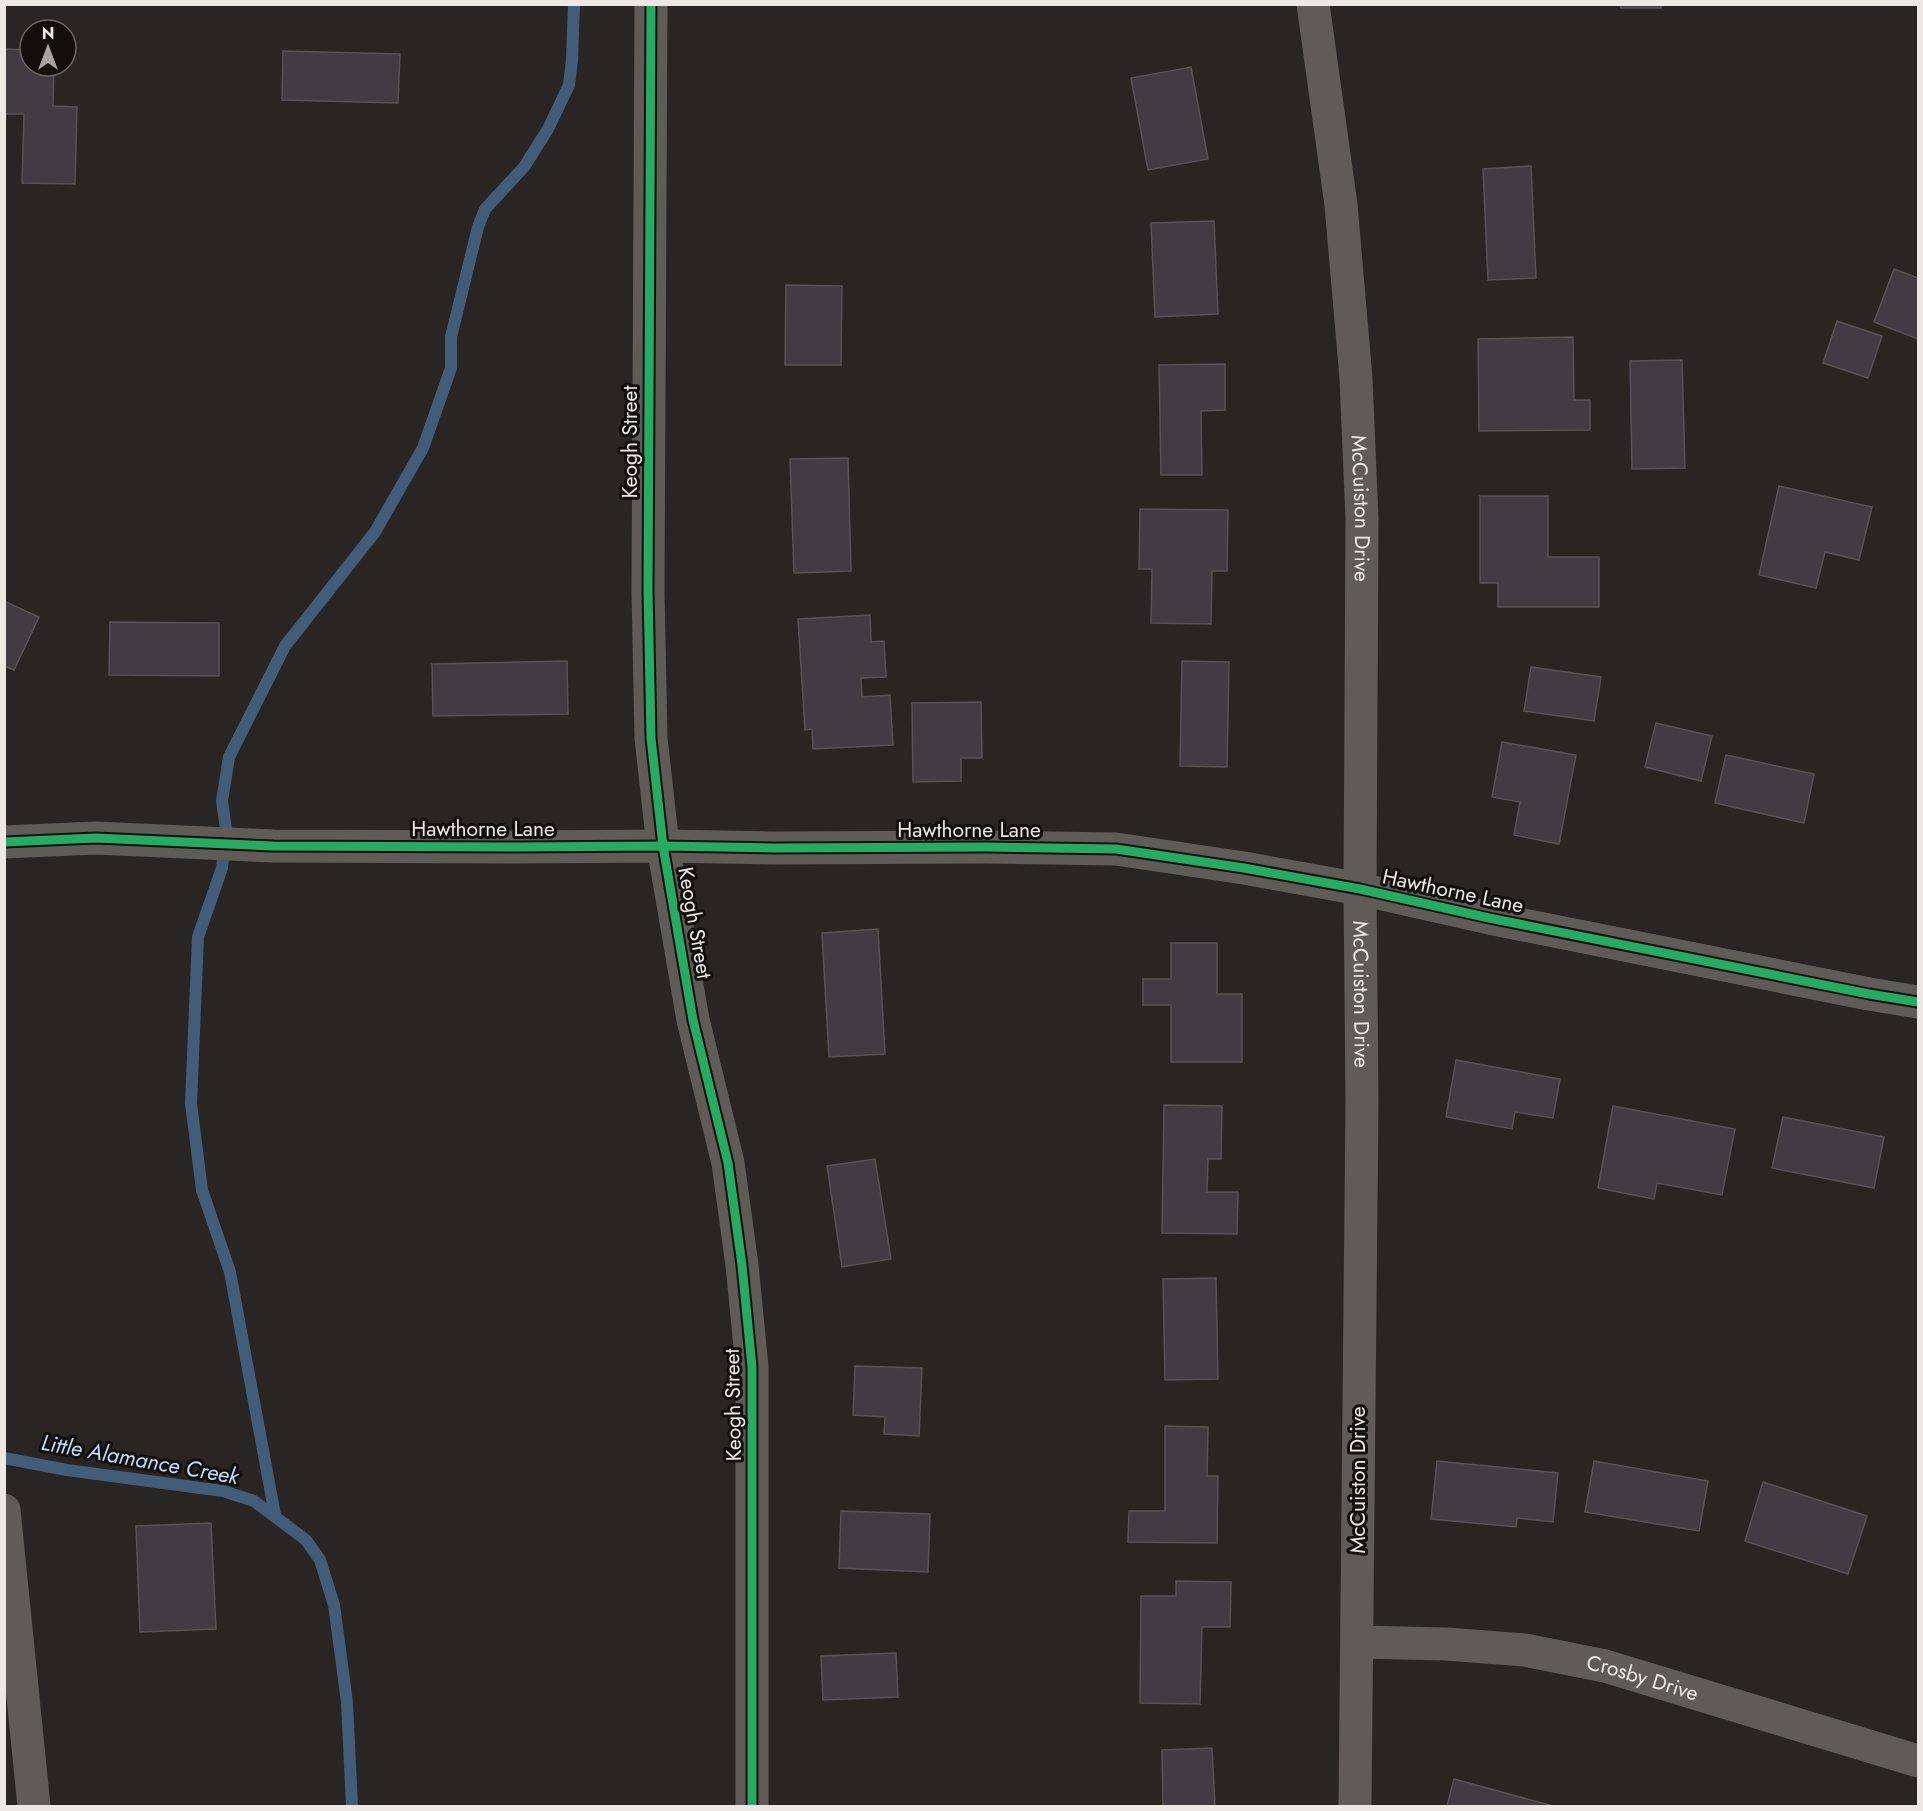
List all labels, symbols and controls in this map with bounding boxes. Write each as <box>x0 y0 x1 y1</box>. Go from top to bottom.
north arrow <box>18 18 78 78</box>
text: N <box>42 22 54 45</box>
street label: Keogh Street <box>615 386 645 498</box>
street label: McCuiston Drive <box>1343 434 1377 582</box>
street label: Hawthorne Lane <box>411 814 555 844</box>
street label: Hawthorne Lane <box>897 815 1041 845</box>
street label: Hawthorne Lane <box>1380 861 1527 921</box>
street label: Keogh Street <box>670 865 720 981</box>
street label: McCuiston Drive <box>1345 921 1377 1068</box>
street label: Keogh Street <box>717 1348 749 1462</box>
street label: McCuiston Drive <box>1343 1406 1373 1553</box>
water label: Little Alamance Creek <box>39 1426 243 1492</box>
street label: Crosby Drive <box>1584 1648 1702 1709</box>

